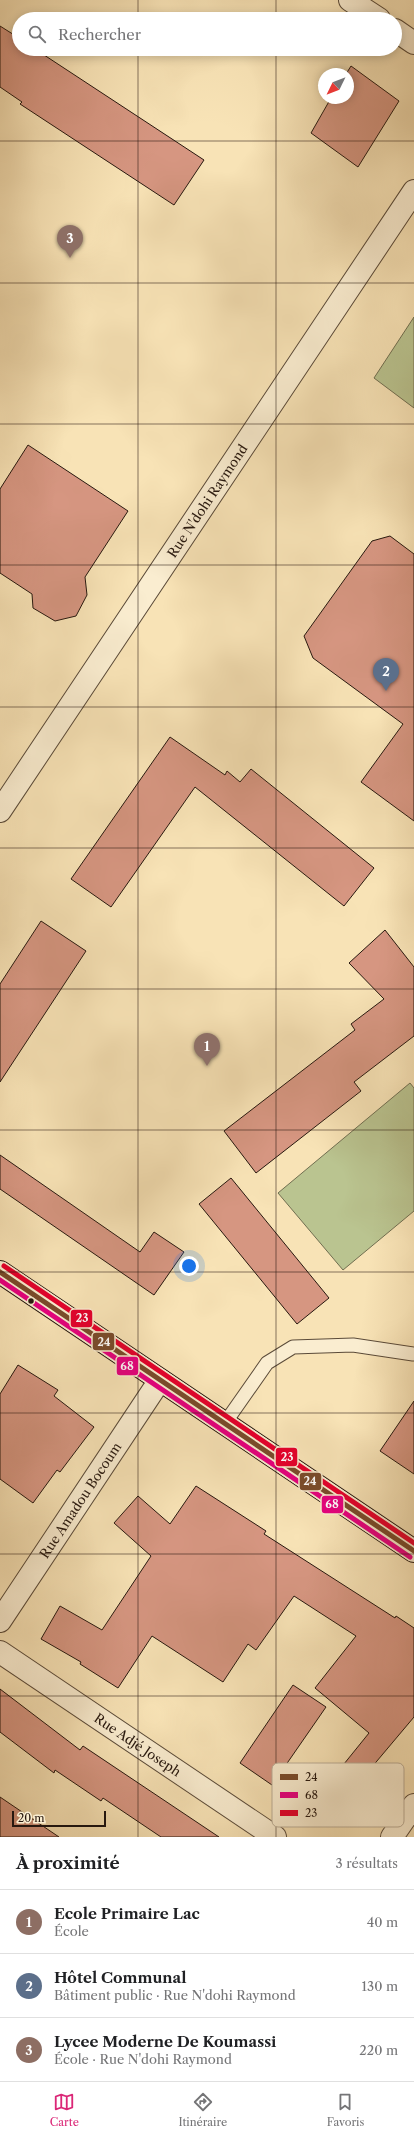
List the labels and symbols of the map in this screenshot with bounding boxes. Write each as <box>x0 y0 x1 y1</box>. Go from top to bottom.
north arrow <box>318 68 354 104</box>
pin: 3 <box>57 225 83 258</box>
street label: Rue N'dohi Raymond <box>164 441 251 560</box>
pin: 2 <box>373 658 399 691</box>
pin: 1 <box>194 1033 220 1066</box>
your location <box>179 1256 199 1276</box>
unlabelled marker <box>26 1296 36 1306</box>
line badge: 23 <box>70 1309 93 1328</box>
text: 23 <box>76 1311 88 1325</box>
line badge: 24 <box>92 1332 115 1351</box>
text: 24 <box>97 1335 111 1349</box>
line badge: 68 <box>116 1356 139 1376</box>
text: 68 <box>120 1359 134 1373</box>
street label: Rue Amadou Bocoum <box>36 1439 124 1561</box>
line badge: 23 <box>275 1447 298 1467</box>
text: 23 <box>281 1450 293 1464</box>
line badge: 24 <box>299 1472 322 1491</box>
text: 24 <box>303 1474 317 1488</box>
line badge: 68 <box>321 1495 344 1514</box>
text: 68 <box>325 1497 339 1511</box>
street label: Rue Adjé Joseph <box>91 1710 184 1780</box>
legend <box>272 1763 404 1827</box>
text: 24 <box>305 1770 318 1784</box>
text: 68 <box>305 1788 318 1802</box>
text: 23 <box>305 1806 317 1820</box>
scale bar <box>12 1809 106 1828</box>

